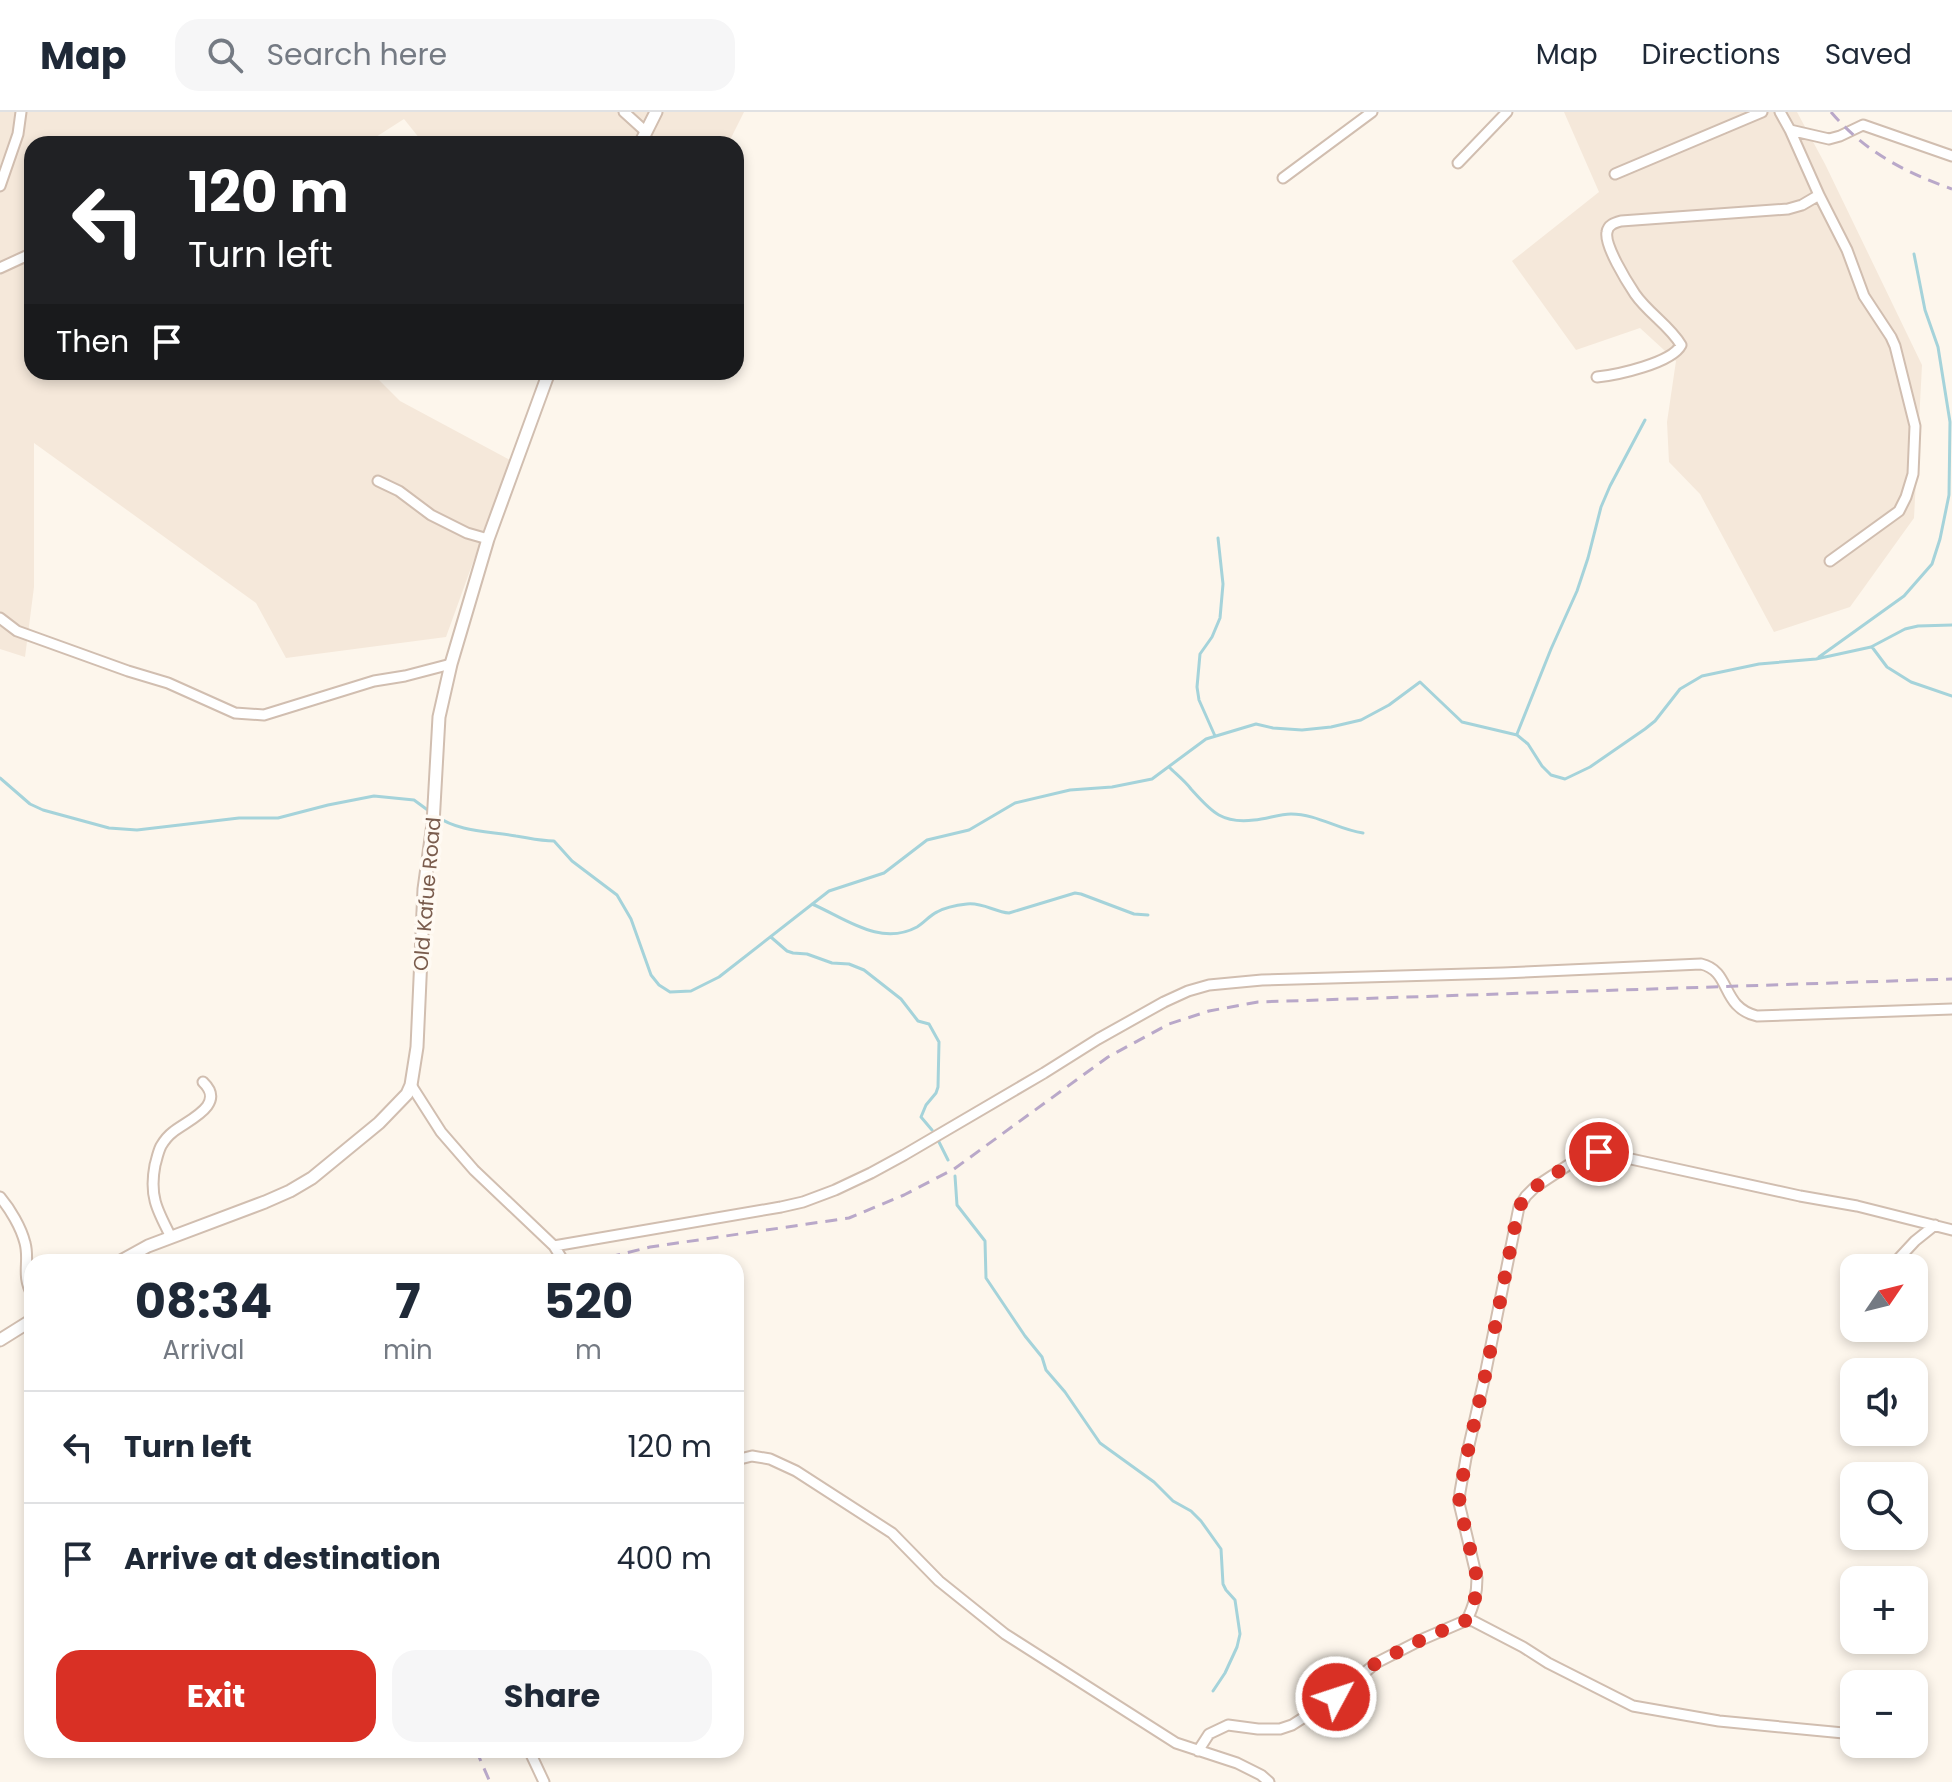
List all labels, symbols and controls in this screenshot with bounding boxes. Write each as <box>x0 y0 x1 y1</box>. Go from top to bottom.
search box <box>175 19 735 91</box>
text: Map <box>40 29 127 82</box>
icon: search <box>203 33 247 77</box>
text: Search here <box>267 33 447 76</box>
text: Map <box>1536 35 1598 74</box>
text: Directions <box>1642 35 1781 74</box>
text: Saved <box>1825 35 1912 74</box>
text: 120 m <box>188 153 349 232</box>
icon: left <box>56 168 160 272</box>
text: Turn left <box>188 229 333 280</box>
text: Then <box>56 320 129 363</box>
icon: arrive <box>145 320 189 364</box>
street label: Old Kafue Road <box>406 816 448 972</box>
pin <box>1565 1118 1633 1186</box>
icon: arrive <box>1577 1130 1621 1174</box>
north arrow <box>1840 1254 1928 1342</box>
map controls <box>1840 1254 1928 1758</box>
text: 08:34 <box>135 1268 272 1335</box>
text: 7 <box>395 1268 421 1335</box>
text: 520 <box>543 1268 633 1335</box>
text: Arrival <box>163 1332 244 1368</box>
text: min <box>383 1332 433 1368</box>
text: m <box>575 1332 602 1368</box>
button: sound <box>1840 1358 1928 1446</box>
icon: left <box>56 1425 100 1469</box>
text: Turn left <box>124 1425 252 1468</box>
text: 120 m <box>627 1425 712 1468</box>
button: search <box>1840 1462 1928 1550</box>
icon: arrive <box>56 1537 100 1581</box>
text: Arrive at destination <box>124 1537 441 1580</box>
text: 400 m <box>617 1537 712 1580</box>
button: + <box>1840 1566 1928 1654</box>
button: Exit <box>56 1650 376 1742</box>
button: Share <box>392 1650 712 1742</box>
position arrow <box>1294 1655 1378 1739</box>
button: − <box>1840 1670 1928 1758</box>

